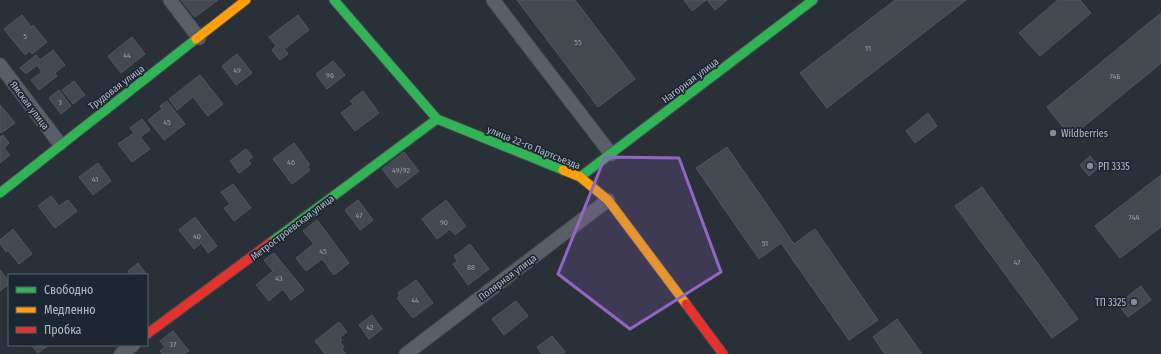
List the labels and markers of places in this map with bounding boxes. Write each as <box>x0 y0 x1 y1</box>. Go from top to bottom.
marker: Wildberries <box>1048 128 1058 138</box>
place label: Wildberries <box>1061 128 1108 140</box>
marker: РП 3335 <box>1085 161 1095 171</box>
place label: РП 3335 <box>1098 161 1130 173</box>
place label: ТП 3325 <box>1095 297 1126 309</box>
marker: ТП 3325 <box>1129 297 1139 307</box>

